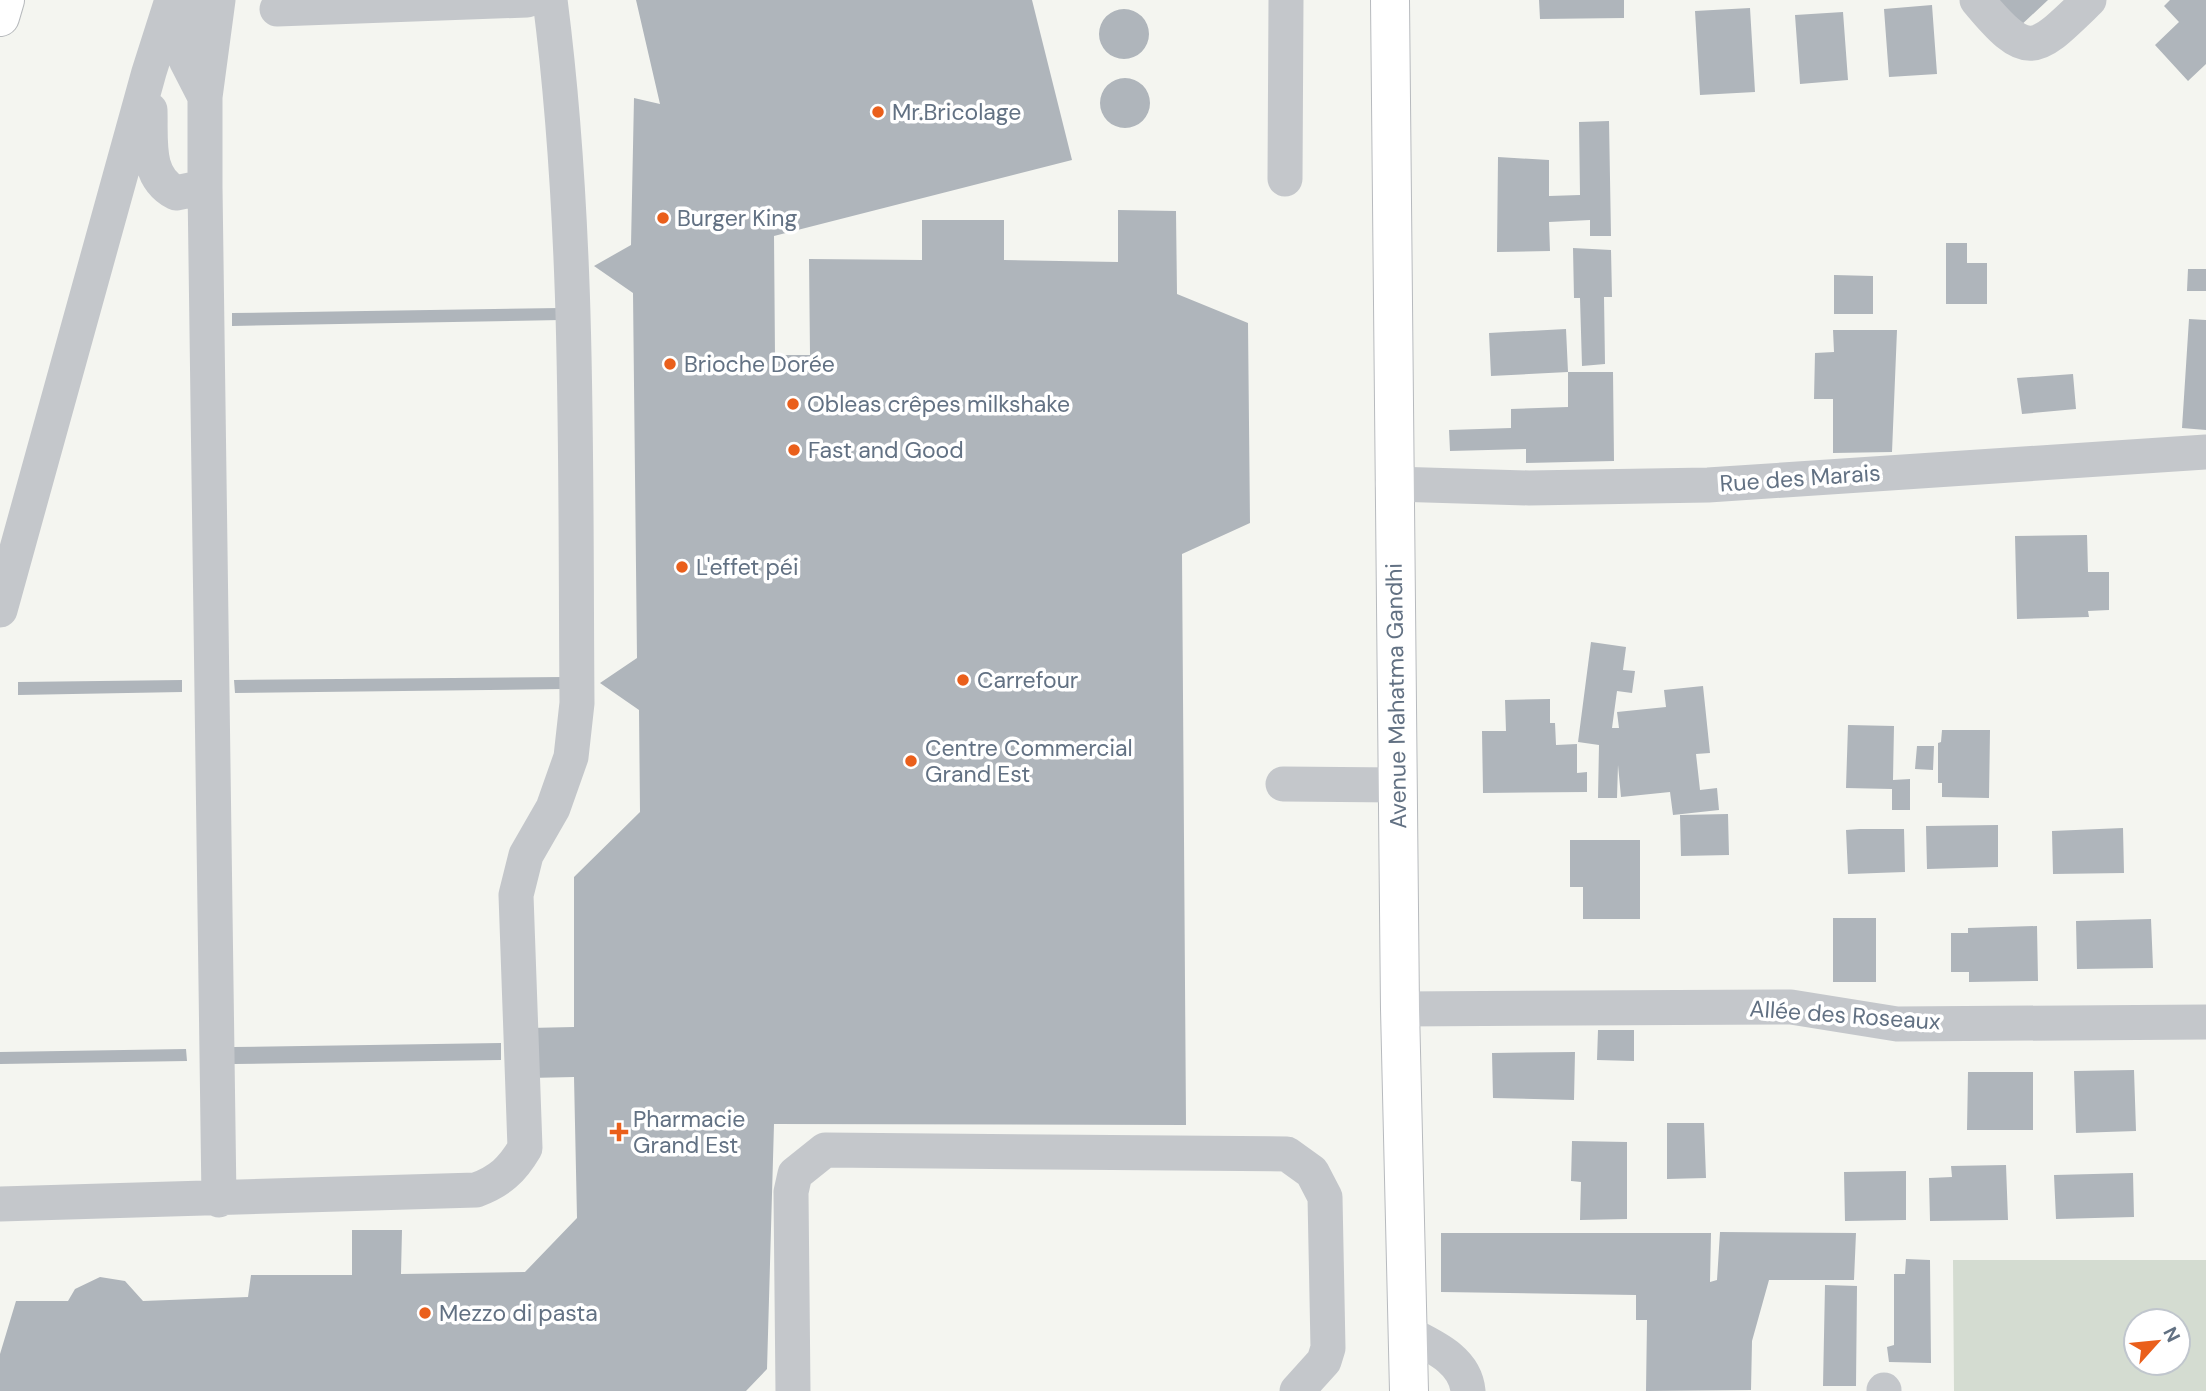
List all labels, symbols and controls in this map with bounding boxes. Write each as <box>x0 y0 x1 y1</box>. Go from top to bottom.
place label: Mr.Bricolage <box>892 97 1021 127</box>
marker: Mr.Bricolage <box>870 104 886 120</box>
place label: Burger King <box>677 203 798 233</box>
marker: Burger King <box>655 210 671 226</box>
place label: Brioche Dorée <box>684 349 835 379</box>
marker: Brioche Dorée <box>662 356 678 372</box>
place label: Obleas crêpes milkshake <box>807 389 1070 419</box>
marker: Obleas crêpes milkshake <box>785 396 801 412</box>
place label: Fast and Good <box>808 435 964 465</box>
marker: Fast and Good <box>786 442 802 458</box>
street label: Rue des Marais <box>1719 457 1881 499</box>
place label: L'effet péi <box>696 552 798 582</box>
marker: L'effet péi <box>674 559 690 575</box>
street label: Avenue Mahatma Gandhi <box>1379 563 1413 829</box>
place label: Carrefour <box>977 665 1078 695</box>
marker: Carrefour <box>955 672 971 688</box>
place label: Centre Commercial Grand Est <box>925 733 1133 789</box>
marker: Centre Commercial Grand Est <box>903 753 919 769</box>
street label: Allée des Roseaux <box>1749 993 1941 1037</box>
place label: Pharmacie Grand Est <box>633 1104 745 1160</box>
marker: Pharmacie Grand Est <box>611 1124 627 1140</box>
place label: Mezzo di pasta <box>439 1298 598 1328</box>
marker: Mezzo di pasta <box>417 1305 433 1321</box>
north arrow <box>2122 1307 2192 1377</box>
text: N <box>2157 1323 2186 1346</box>

